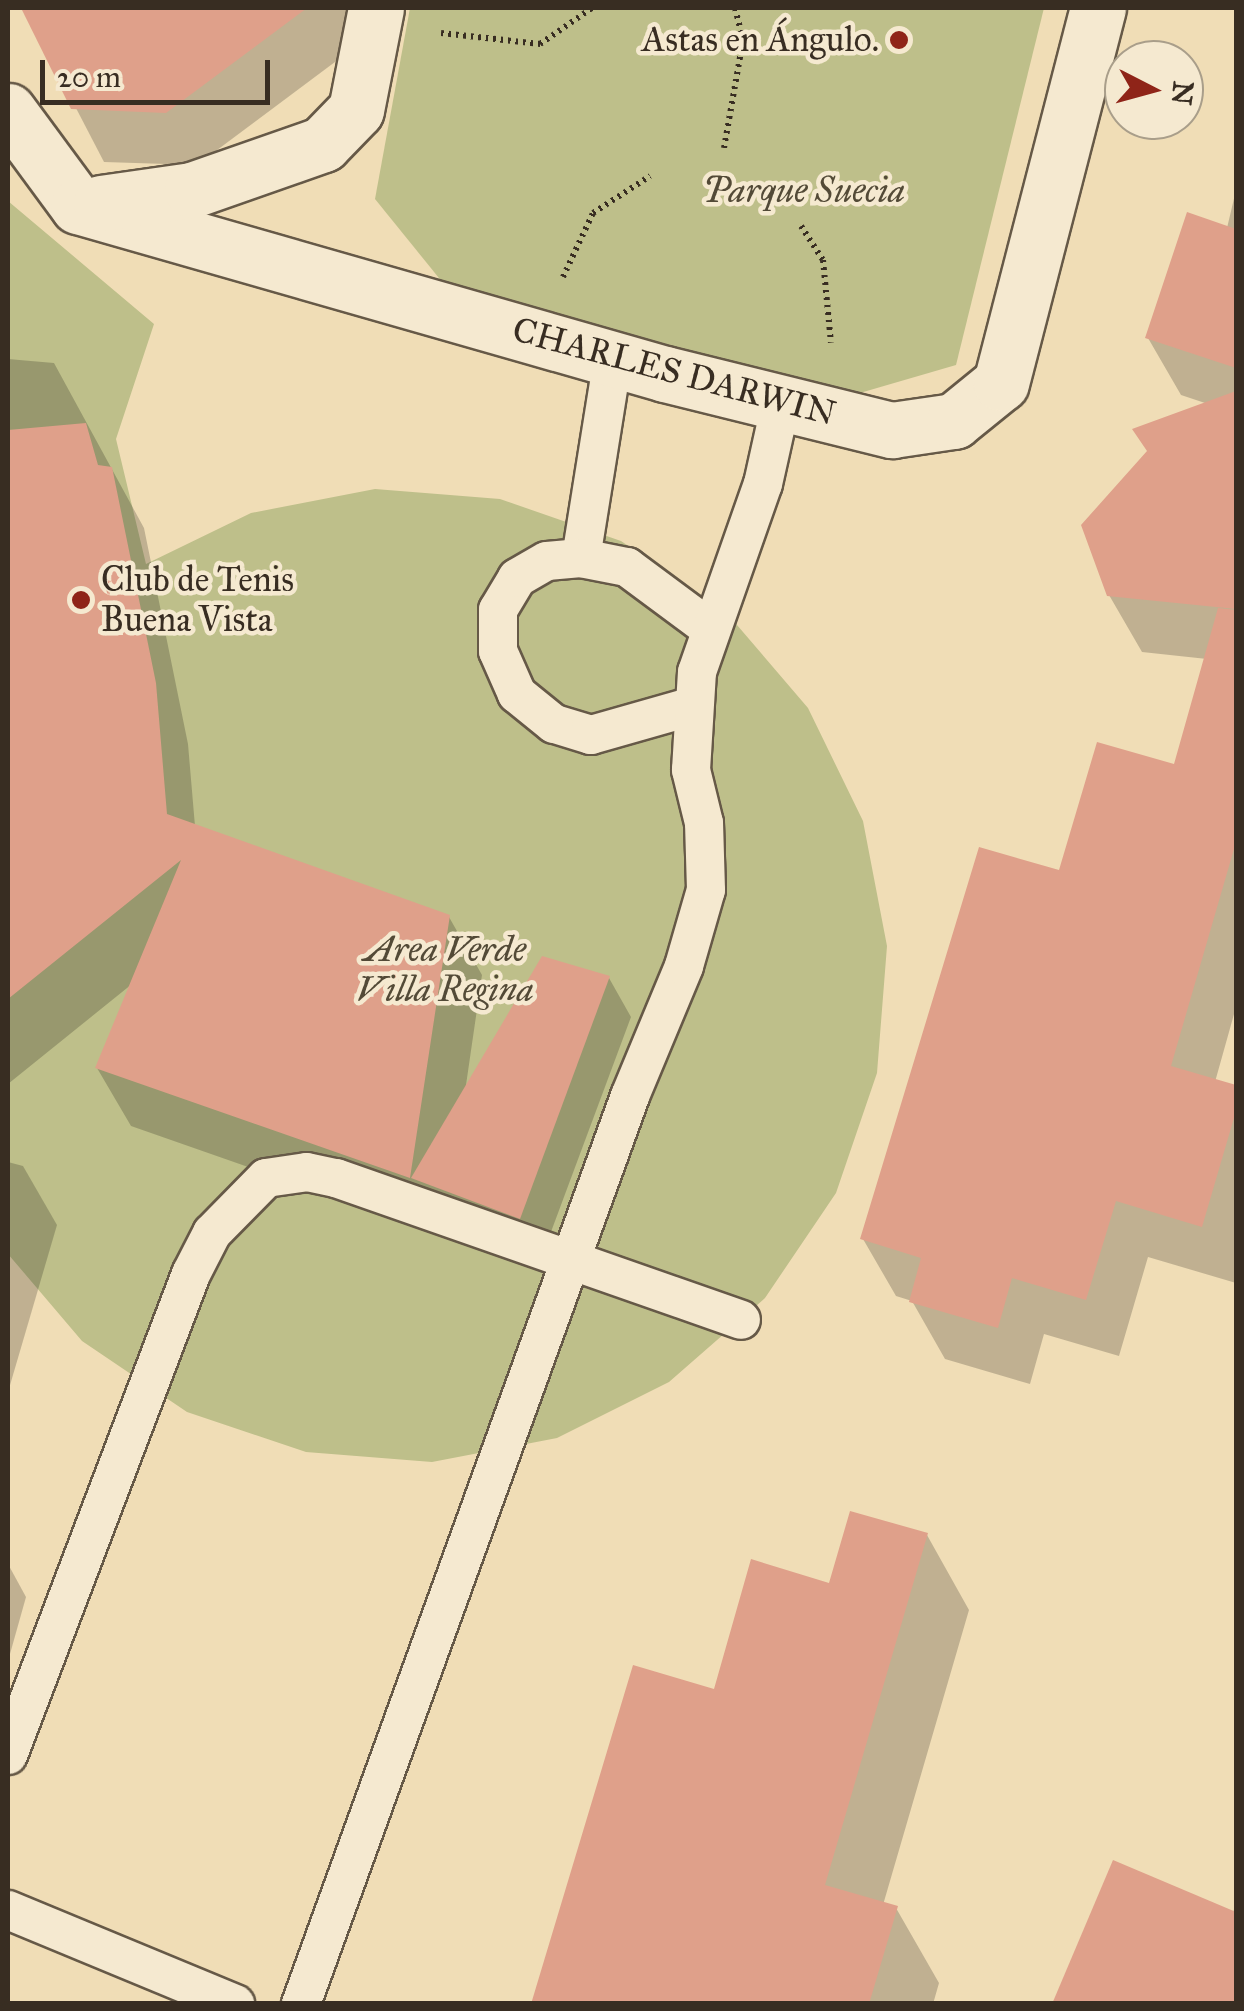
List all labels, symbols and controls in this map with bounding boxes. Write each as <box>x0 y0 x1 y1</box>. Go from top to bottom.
place label: Astas en Ángulo. <box>642 19 879 61</box>
marker: Astas en Ángulo. <box>888 29 910 51</box>
scale bar <box>45 40 275 102</box>
north arrow <box>1104 40 1204 140</box>
text: 20 m <box>57 59 121 95</box>
text: N <box>1164 79 1201 107</box>
park label: Parque Suecia <box>703 170 905 212</box>
street label: CHARLES DARWIN <box>508 309 840 435</box>
place label: Club de Tenis Buena Vista <box>101 559 294 641</box>
marker: Club de Tenis Buena Vista <box>70 589 92 611</box>
park label: Area Verde Villa Regina <box>356 929 534 1011</box>

